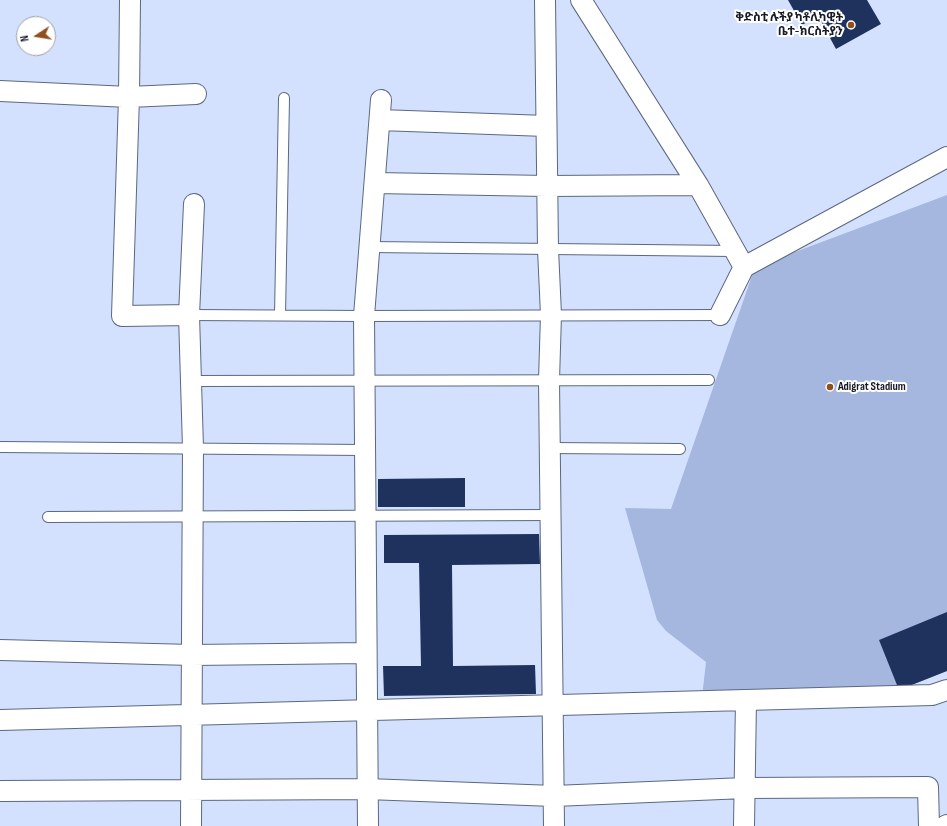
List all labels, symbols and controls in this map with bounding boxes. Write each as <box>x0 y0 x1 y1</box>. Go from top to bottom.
place label: ቅድስቲ ሉችያ ካቶሊካዊት ቤተ-ክርስትያን <box>736 11 843 39</box>
north arrow <box>16 16 56 56</box>
marker: ቅድስቲ ሉችያ ካቶሊካዊት ቤተ-ክርስትያን <box>846 20 856 30</box>
text: N <box>18 34 32 43</box>
place label: Adigrat Stadium <box>838 380 906 394</box>
marker: Adigrat Stadium <box>825 382 835 392</box>

